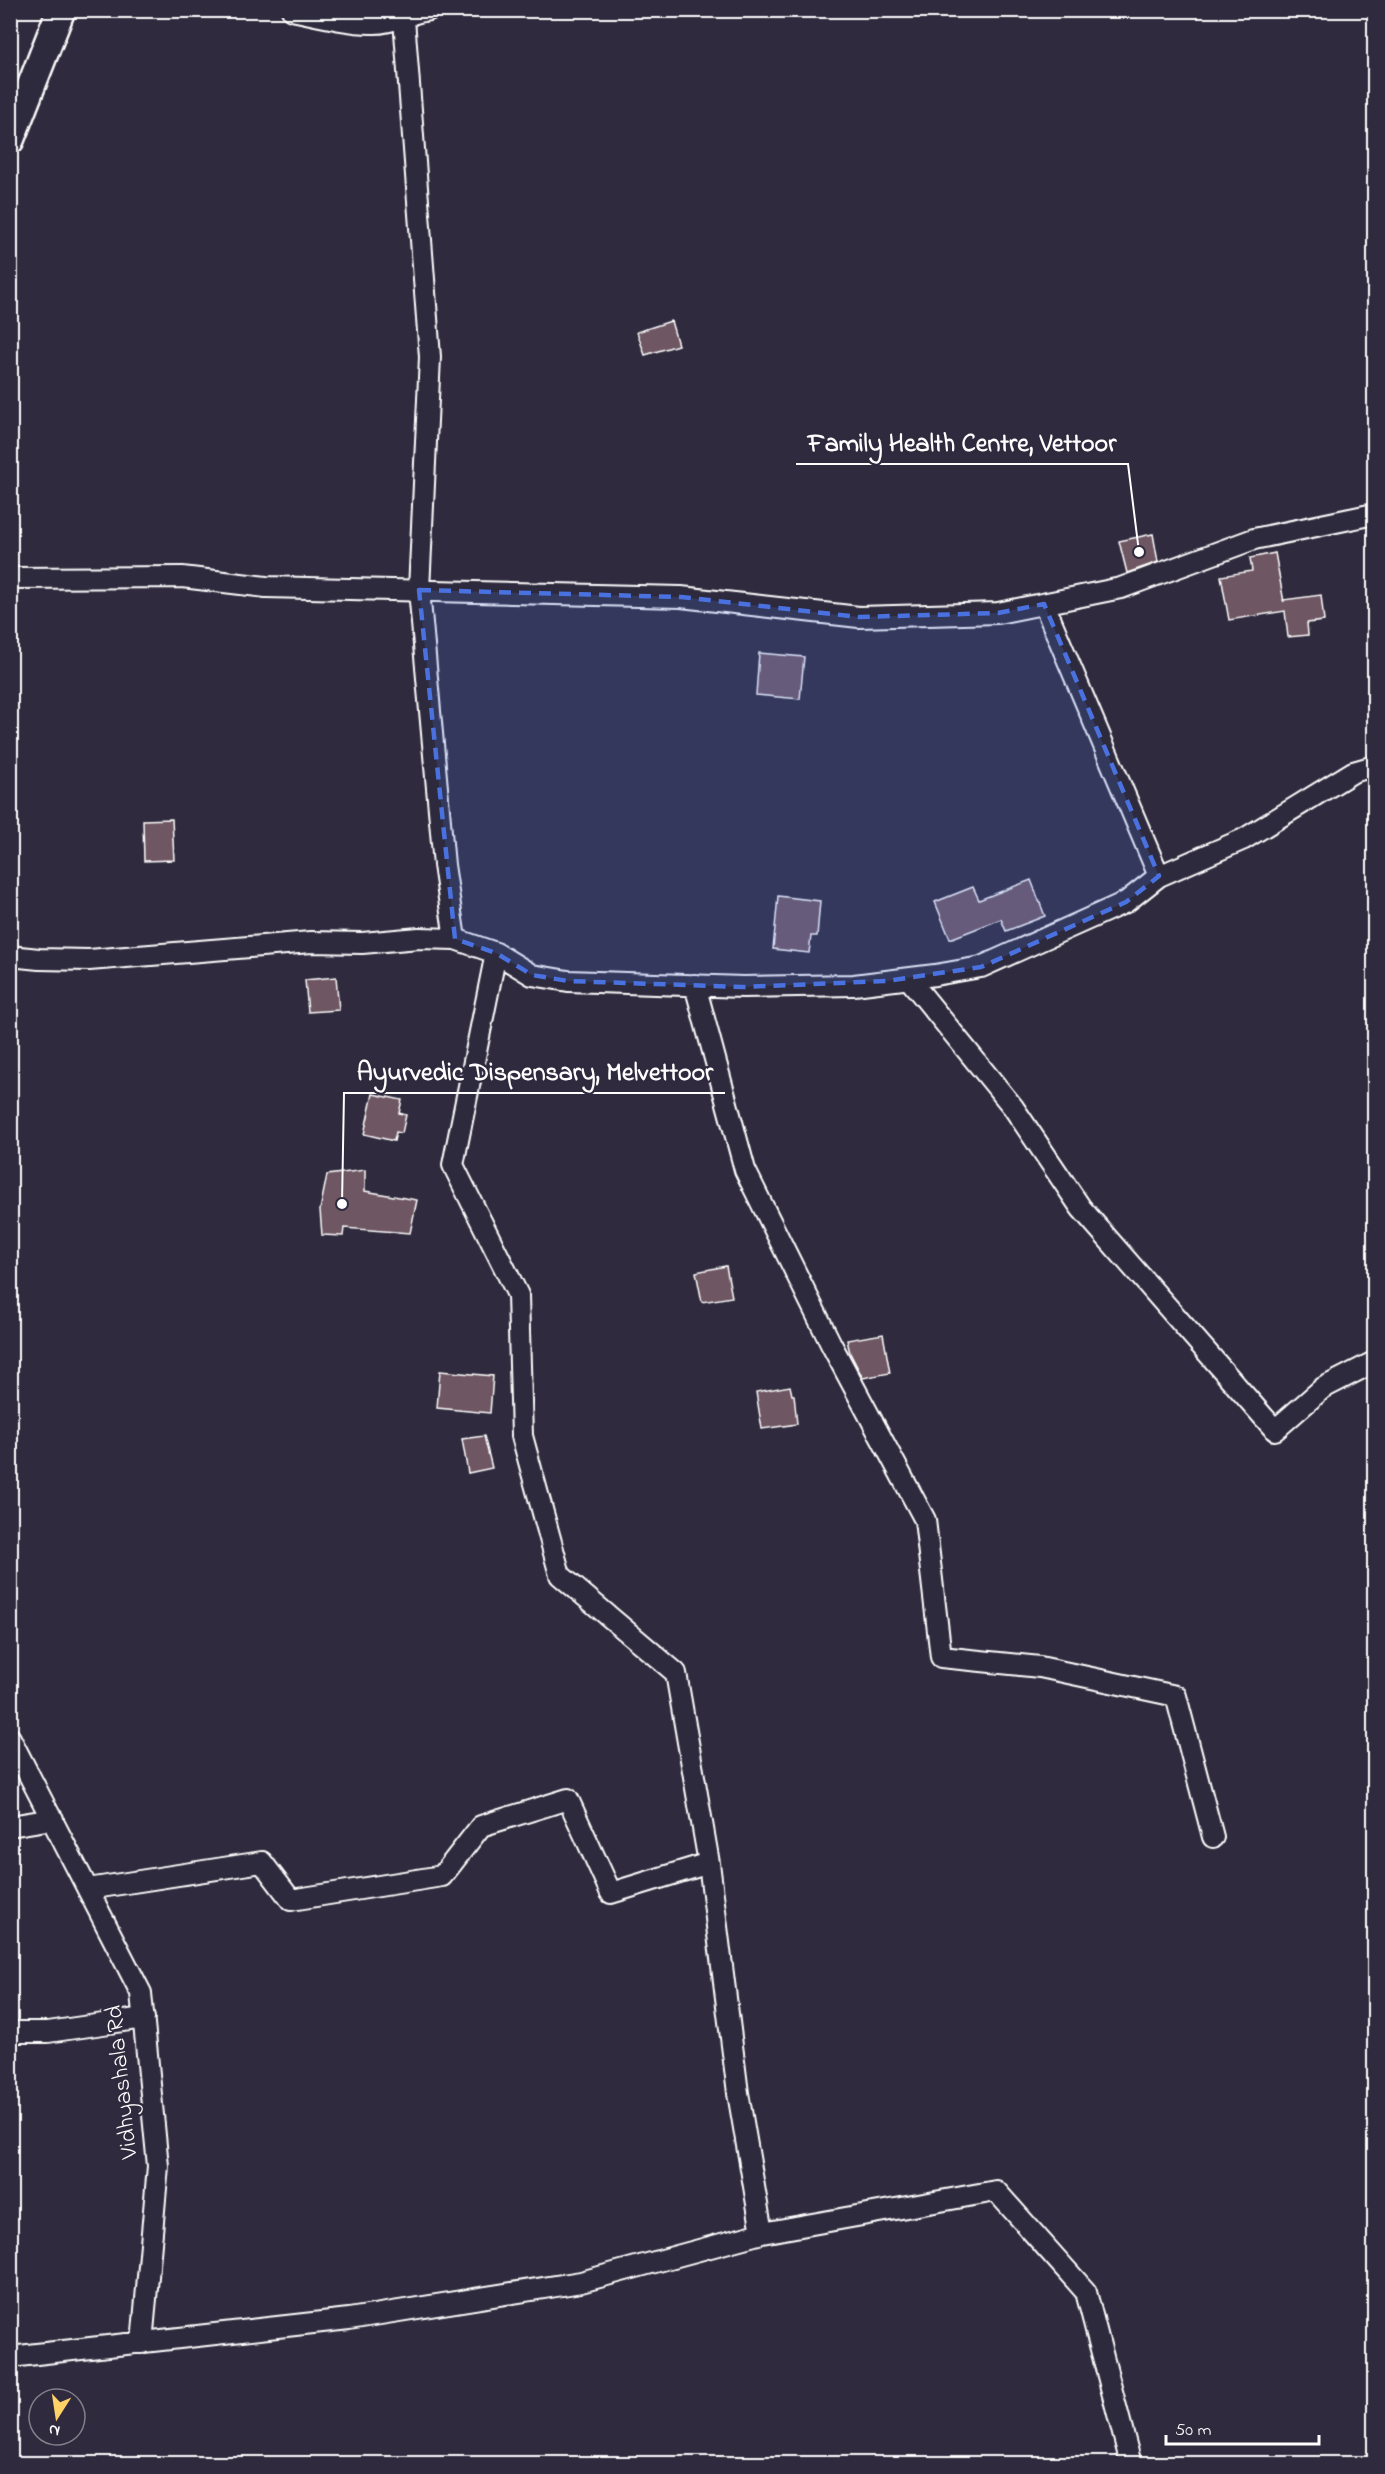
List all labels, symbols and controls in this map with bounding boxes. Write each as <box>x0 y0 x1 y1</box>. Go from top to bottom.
callout: Family Health Centre, Vettoor <box>796 420 1128 464</box>
text: Family Health Centre, Vettoor <box>806 426 1117 464</box>
callout: Ayurvedic Dispensary, Melvettoor <box>344 1049 725 1093</box>
text: Ayurvedic Dispensary, Melvettoor <box>357 1055 714 1093</box>
street label: Vidhyashala Rd <box>97 2003 150 2162</box>
north arrow <box>27 2387 87 2447</box>
scale bar <box>1166 2408 1319 2446</box>
text: N <box>46 2417 62 2443</box>
text: 50 m <box>1175 2418 1212 2444</box>

